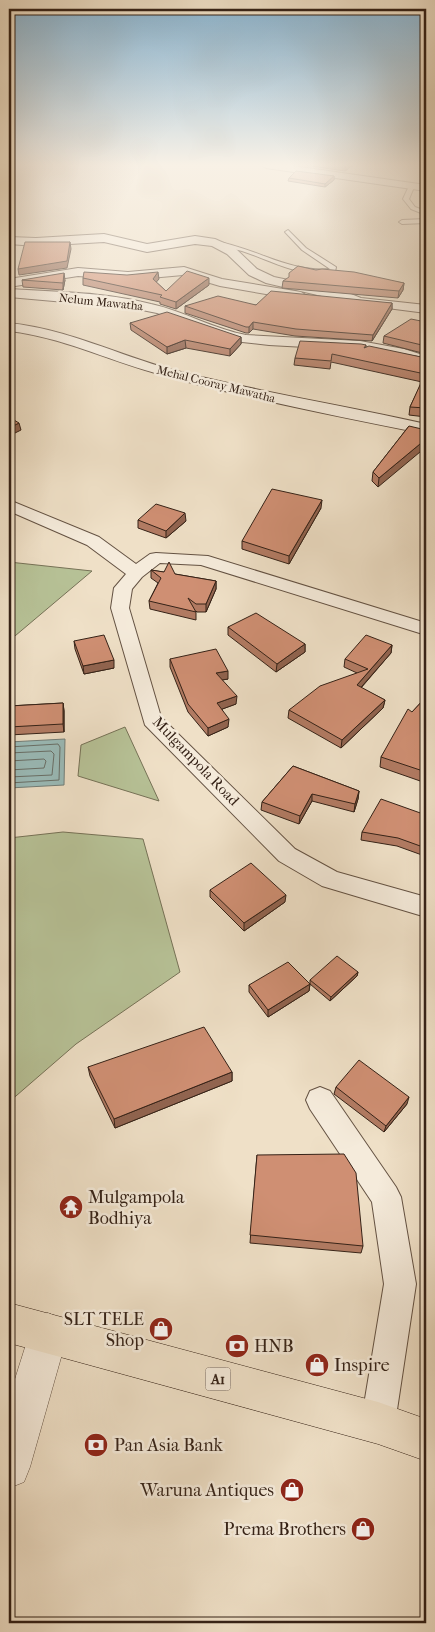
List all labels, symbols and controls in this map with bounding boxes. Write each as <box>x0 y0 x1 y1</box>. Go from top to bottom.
street label: Nelum Mawatha <box>58 291 144 313</box>
street label: Mehal Cooray Mawatha <box>155 362 277 406</box>
street label: Mulgampola Road <box>149 713 244 810</box>
place label: Mulgampola Bodhiya <box>88 1187 185 1229</box>
temple icon: Mulgampola Bodhiya <box>58 1194 84 1220</box>
place label: SLT TELE Shop <box>64 1309 144 1351</box>
shop icon: SLT TELE Shop <box>148 1316 174 1342</box>
bank icon: HNB <box>224 1333 250 1359</box>
place label: HNB <box>254 1336 294 1357</box>
shop icon: Inspire <box>304 1352 330 1378</box>
place label: Inspire <box>334 1355 390 1376</box>
road number: A1 <box>206 1368 230 1390</box>
bank icon: Pan Asia Bank <box>83 1432 109 1458</box>
place label: Pan Asia Bank <box>114 1435 224 1456</box>
shop icon: Waruna Antiques <box>279 1477 305 1503</box>
place label: Waruna Antiques <box>139 1480 274 1501</box>
shop icon: Prema Brothers <box>350 1516 376 1542</box>
place label: Prema Brothers <box>224 1519 346 1540</box>

